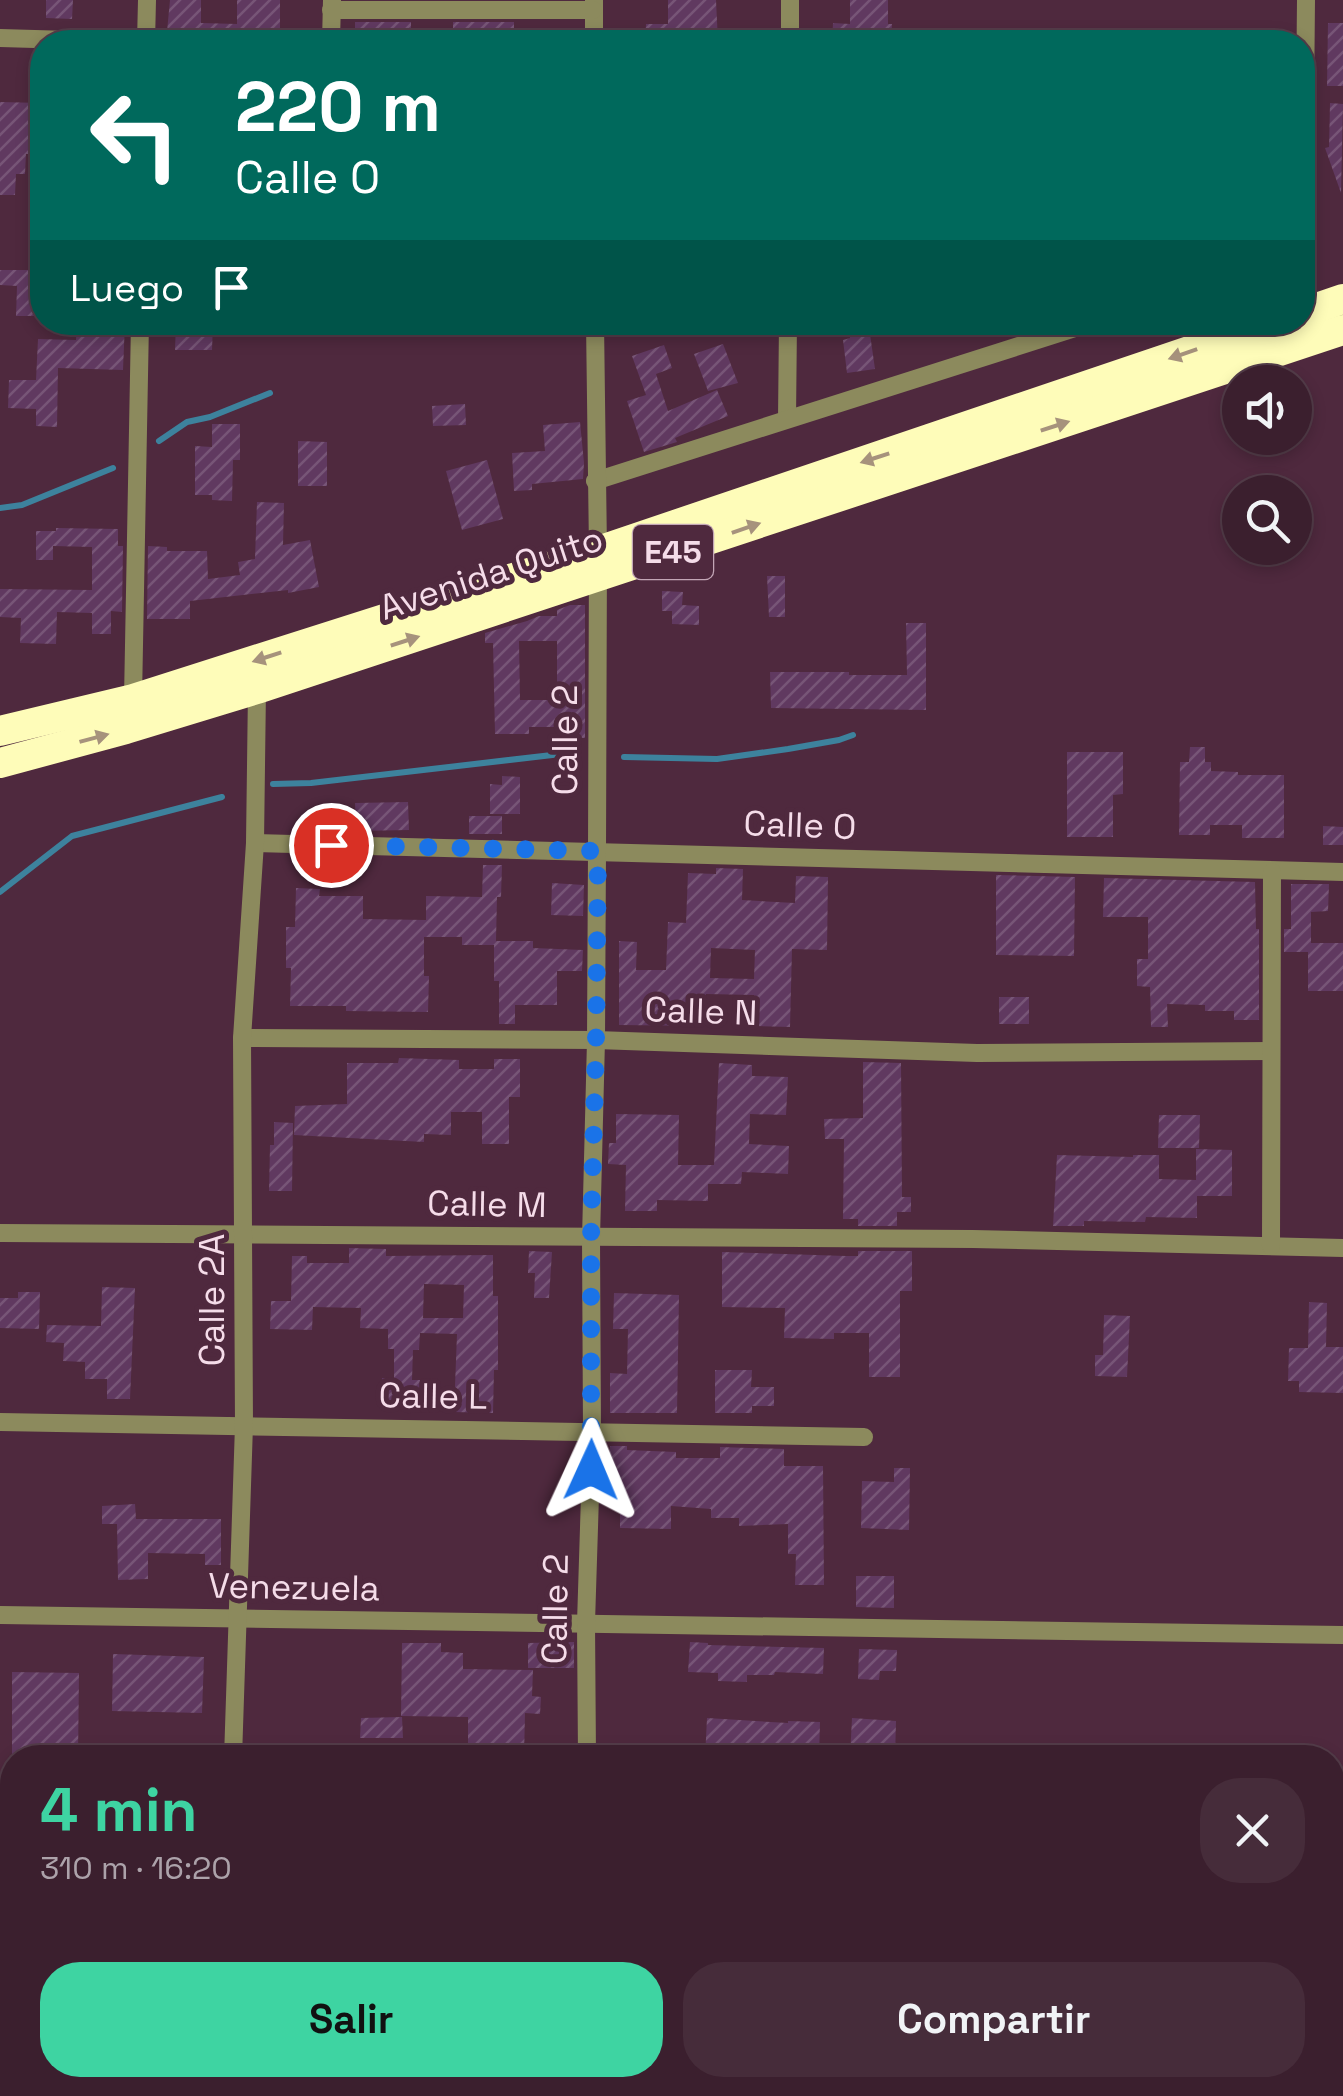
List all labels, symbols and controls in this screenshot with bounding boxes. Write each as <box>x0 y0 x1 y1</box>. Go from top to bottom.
text: 220 m <box>235 62 441 151</box>
icon: left <box>70 70 200 200</box>
text: Calle O <box>235 149 380 206</box>
icon: arrive <box>204 260 259 315</box>
text: Luego <box>70 264 184 312</box>
one-way arrow <box>1167 347 1197 362</box>
map controls <box>1222 365 1312 565</box>
button: sound <box>1222 365 1312 455</box>
one-way arrow <box>1040 417 1070 432</box>
one-way arrow <box>860 452 890 467</box>
button: search <box>1222 475 1312 565</box>
street label: Avenida Quito <box>374 516 608 630</box>
one-way arrow <box>732 519 762 534</box>
road number: E45 <box>633 525 713 579</box>
one-way arrow <box>390 633 420 648</box>
one-way arrow <box>251 650 281 665</box>
street label: Calle 2 <box>543 685 587 795</box>
one-way arrow <box>79 729 110 745</box>
street label: Calle O <box>743 801 857 849</box>
pin <box>289 803 374 888</box>
icon: arrive <box>304 818 359 873</box>
street label: Calle N <box>644 987 758 1035</box>
street label: Calle M <box>427 1181 547 1227</box>
street label: Calle 2A <box>190 1234 234 1366</box>
street label: Calle L <box>378 1373 488 1419</box>
position arrow <box>539 1418 643 1522</box>
street label: Calle 2 <box>532 1553 578 1665</box>
street label: Venezuela <box>208 1564 380 1610</box>
text: 4 min <box>40 1772 198 1849</box>
button: close <box>1200 1778 1305 1883</box>
text: 310 m · 16:20 <box>40 1848 232 1888</box>
button: Salir <box>40 1962 663 2077</box>
button: Compartir <box>683 1962 1305 2077</box>

